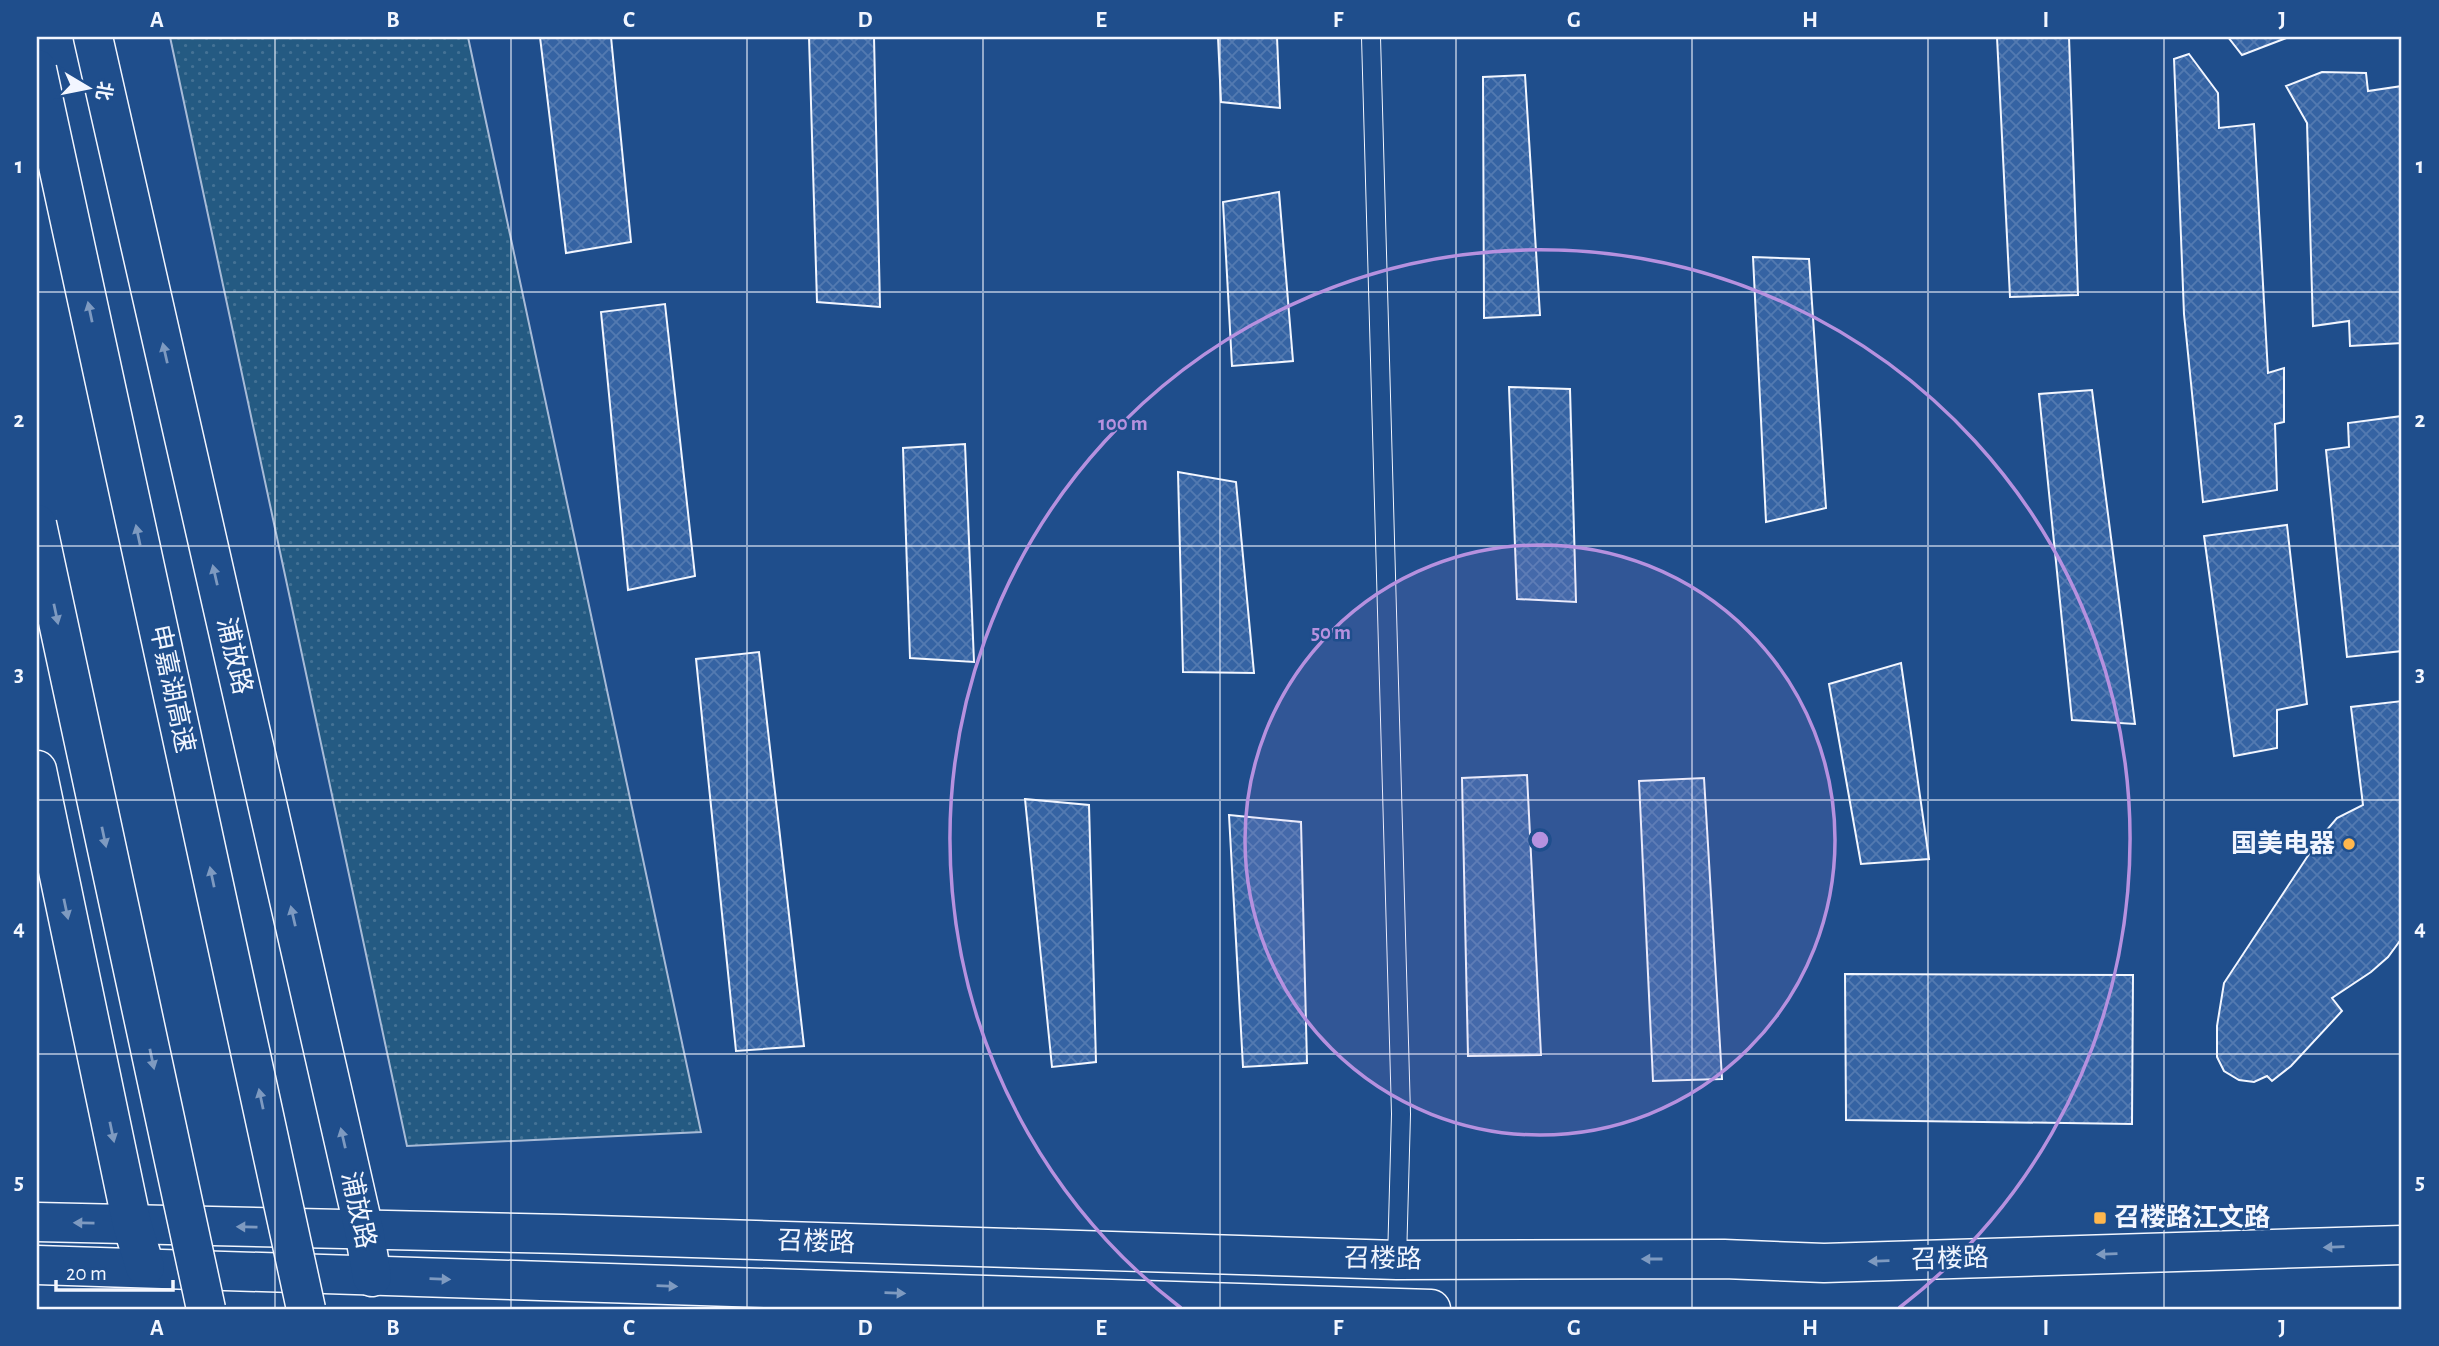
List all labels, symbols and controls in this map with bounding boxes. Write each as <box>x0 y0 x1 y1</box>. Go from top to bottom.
text: A <box>150 9 164 32</box>
text: B <box>386 9 400 32</box>
text: C <box>623 9 635 32</box>
text: D <box>857 9 873 32</box>
text: E <box>1095 9 1107 32</box>
text: F <box>1333 9 1344 32</box>
text: G <box>1567 9 1581 32</box>
text: H <box>1802 9 1818 32</box>
text: I <box>2043 9 2049 32</box>
text: J <box>2278 9 2286 32</box>
north arrow <box>52 52 122 122</box>
text: 北 <box>92 80 115 102</box>
text: 1 <box>15 155 23 178</box>
text: 1 <box>2416 155 2424 178</box>
one-way arrow <box>84 301 95 323</box>
one-way arrow <box>159 342 170 364</box>
text: 2 <box>14 409 25 432</box>
text: 2 <box>2415 409 2426 432</box>
text: 100 m <box>1098 413 1148 434</box>
one-way arrow <box>132 524 143 546</box>
one-way arrow <box>209 564 220 586</box>
one-way arrow <box>51 603 62 625</box>
street label: 浦放路 <box>213 615 256 697</box>
text: 50 m <box>1311 622 1351 643</box>
street label: 申嘉湖高速 <box>146 623 199 755</box>
text: 3 <box>14 663 24 686</box>
text: 3 <box>2415 663 2425 686</box>
one-way arrow <box>99 826 110 848</box>
centre of rings <box>1528 828 1552 852</box>
place label: 国美电器 <box>2231 829 2335 857</box>
marker: 国美电器 <box>2341 836 2357 852</box>
one-way arrow <box>207 866 218 888</box>
one-way arrow <box>60 898 71 920</box>
one-way arrow <box>287 905 298 927</box>
text: 4 <box>13 917 25 940</box>
text: 4 <box>2414 917 2426 940</box>
one-way arrow <box>147 1048 158 1070</box>
one-way arrow <box>255 1088 266 1110</box>
one-way arrow <box>107 1121 118 1143</box>
one-way arrow <box>337 1127 348 1149</box>
street label: 浦放路 <box>337 1169 380 1251</box>
text: 5 <box>14 1171 24 1194</box>
text: 5 <box>2415 1171 2425 1194</box>
place label: 召楼路江文路 <box>2114 1203 2270 1231</box>
marker: 召楼路江文路 <box>2092 1210 2108 1226</box>
one-way arrow <box>73 1218 95 1229</box>
one-way arrow <box>236 1221 258 1233</box>
street label: 召楼路 <box>777 1227 855 1256</box>
one-way arrow <box>2323 1241 2345 1253</box>
street label: 召楼路 <box>1344 1244 1422 1273</box>
street label: 召楼路 <box>1911 1244 1989 1273</box>
scale bar <box>56 1248 173 1292</box>
one-way arrow <box>2095 1248 2117 1260</box>
one-way arrow <box>1641 1253 1663 1265</box>
one-way arrow <box>1868 1256 1890 1267</box>
text: 20 m <box>66 1263 107 1284</box>
one-way arrow <box>429 1273 451 1285</box>
one-way arrow <box>656 1280 678 1291</box>
one-way arrow <box>884 1287 906 1298</box>
text: A <box>150 1317 164 1340</box>
text: B <box>386 1317 400 1340</box>
text: C <box>623 1317 635 1340</box>
text: D <box>857 1317 873 1340</box>
text: E <box>1095 1317 1107 1340</box>
text: F <box>1333 1317 1344 1340</box>
text: G <box>1567 1317 1581 1340</box>
text: H <box>1802 1317 1818 1340</box>
text: I <box>2043 1317 2049 1340</box>
text: J <box>2278 1317 2286 1340</box>

